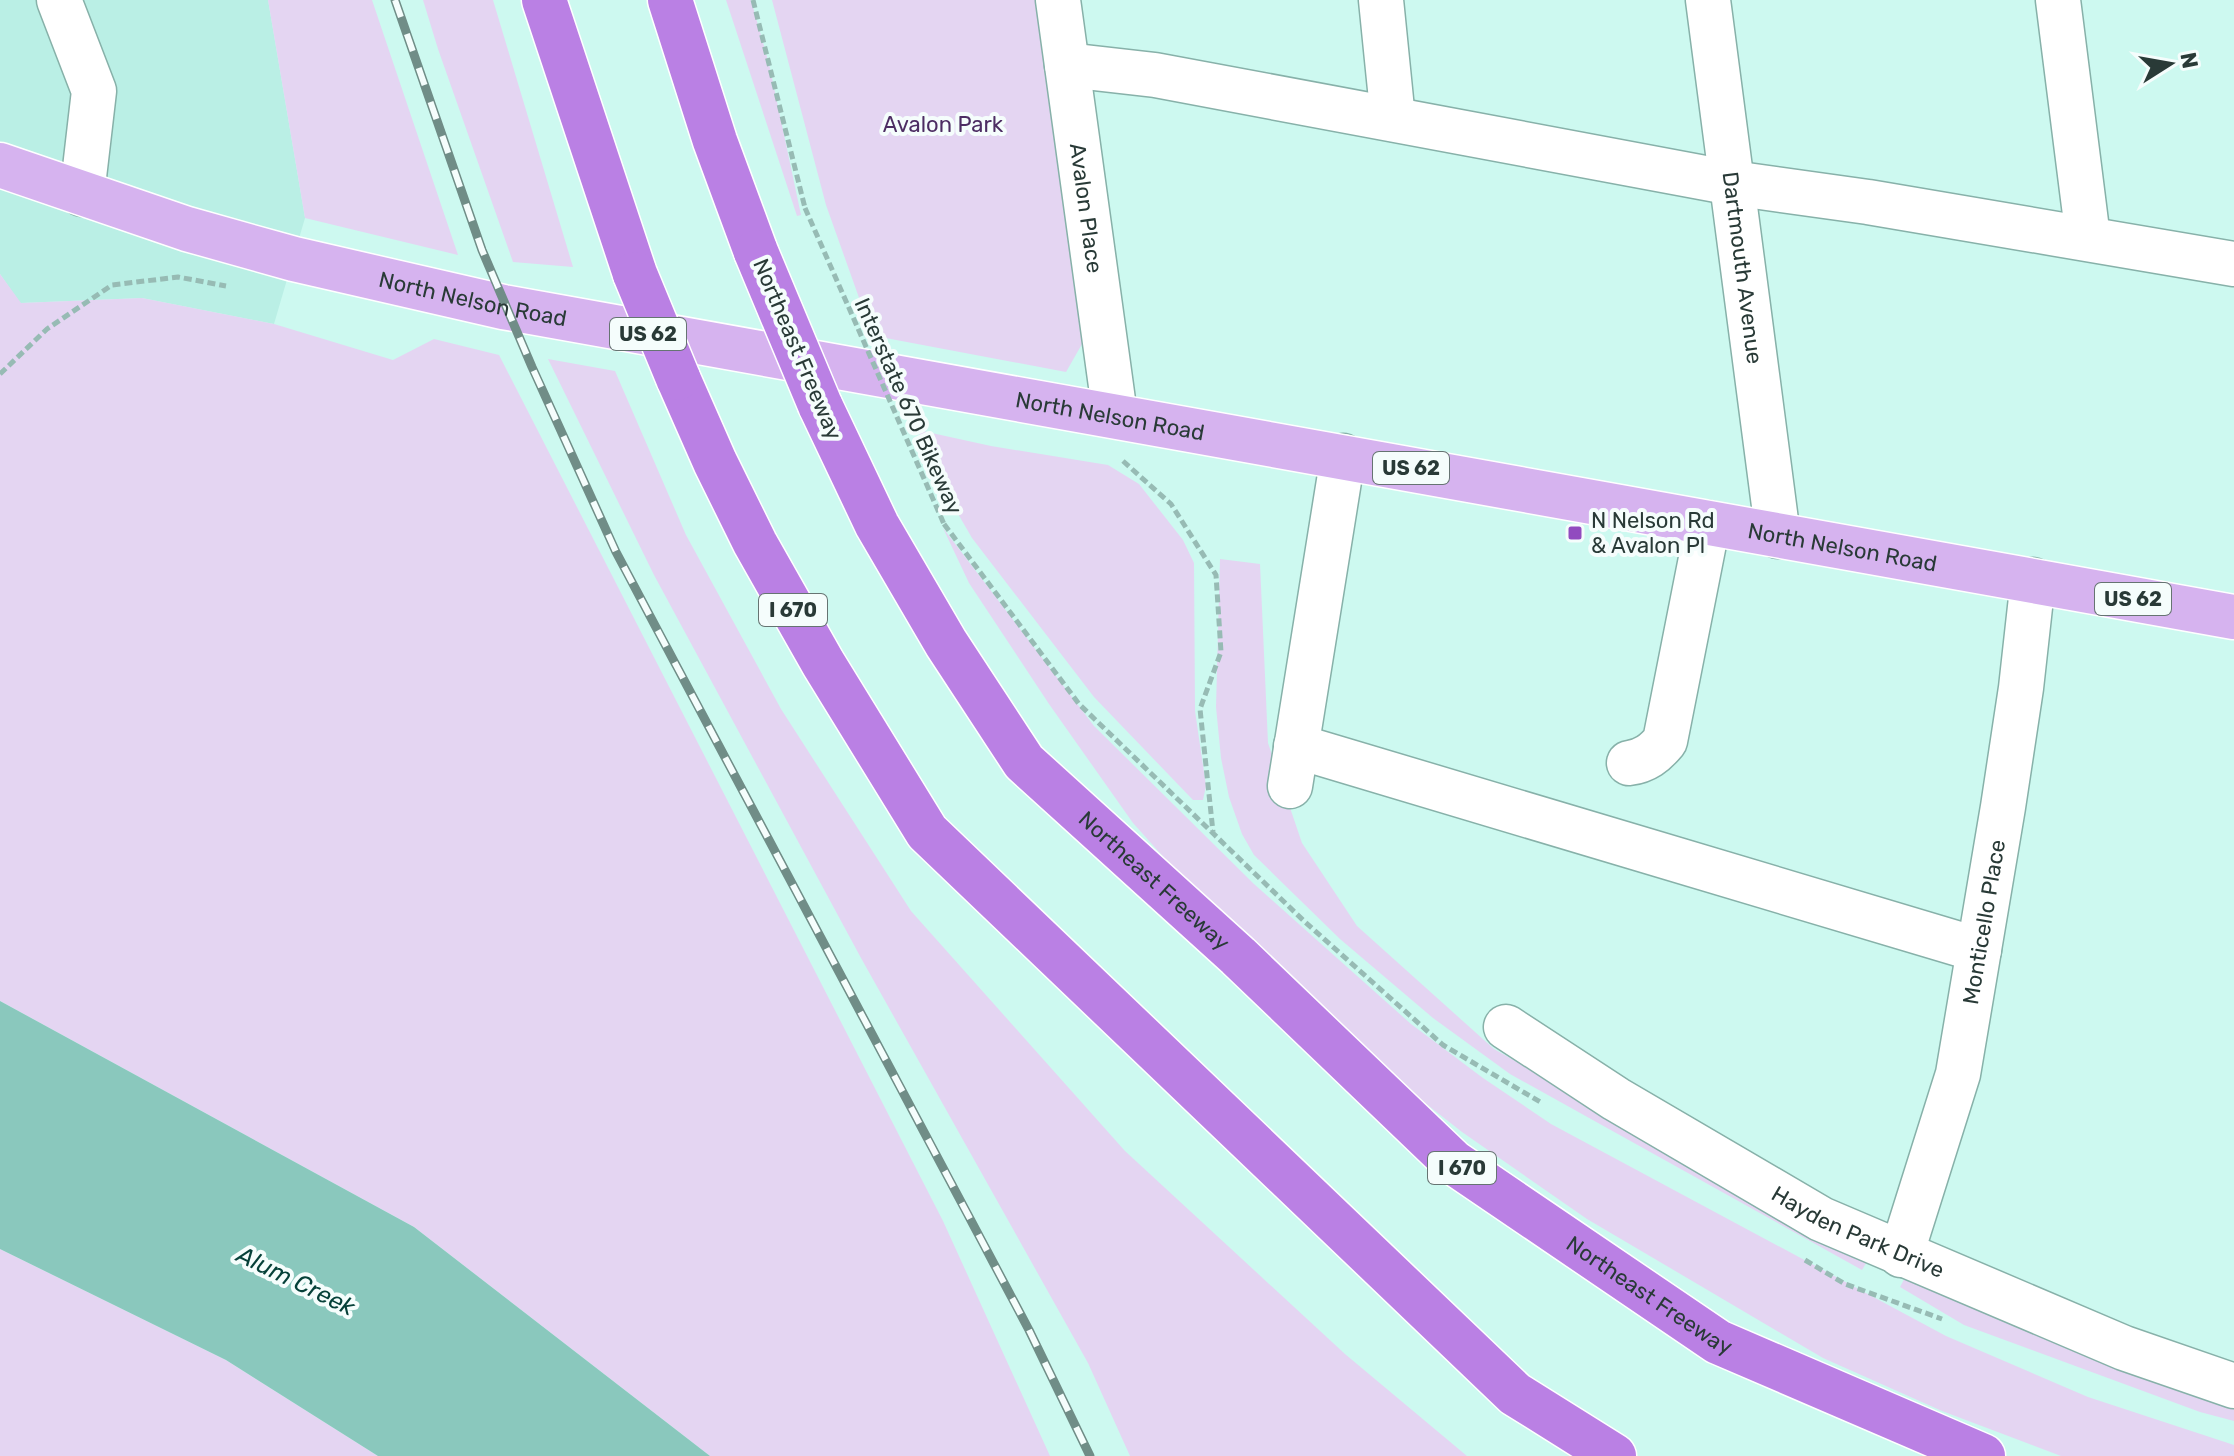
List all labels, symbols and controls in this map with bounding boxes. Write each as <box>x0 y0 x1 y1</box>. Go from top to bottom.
north arrow <box>2130 24 2210 104</box>
text: N <box>2174 50 2204 71</box>
park label: Avalon Park <box>883 111 1004 138</box>
street label: Avalon Place <box>1064 141 1108 275</box>
street label: Dartmouth Avenue <box>1717 170 1768 366</box>
street label: Northeast Freeway <box>747 254 848 444</box>
street label: North Nelson Road <box>376 266 569 332</box>
street label: Interstate 670 Bikeway <box>849 294 968 519</box>
road number: US 62 <box>610 318 686 350</box>
street label: North Nelson Road <box>1013 386 1207 446</box>
road number: US 62 <box>1373 452 1449 484</box>
place label: N Nelson Rd & Avalon Pl <box>1591 507 1715 559</box>
street label: North Nelson Road <box>1746 517 1939 578</box>
marker: N Nelson Rd & Avalon Pl <box>1566 524 1584 542</box>
road number: US 62 <box>2095 583 2171 615</box>
road number: I 670 <box>759 594 827 626</box>
street label: Northeast Freeway <box>1073 805 1235 956</box>
street label: Monticello Place <box>1957 838 2011 1006</box>
road number: I 670 <box>1428 1152 1496 1184</box>
street label: Hayden Park Drive <box>1767 1180 1948 1284</box>
street label: Northeast Freeway <box>1561 1230 1736 1361</box>
water label: Alum Creek <box>231 1239 360 1322</box>

